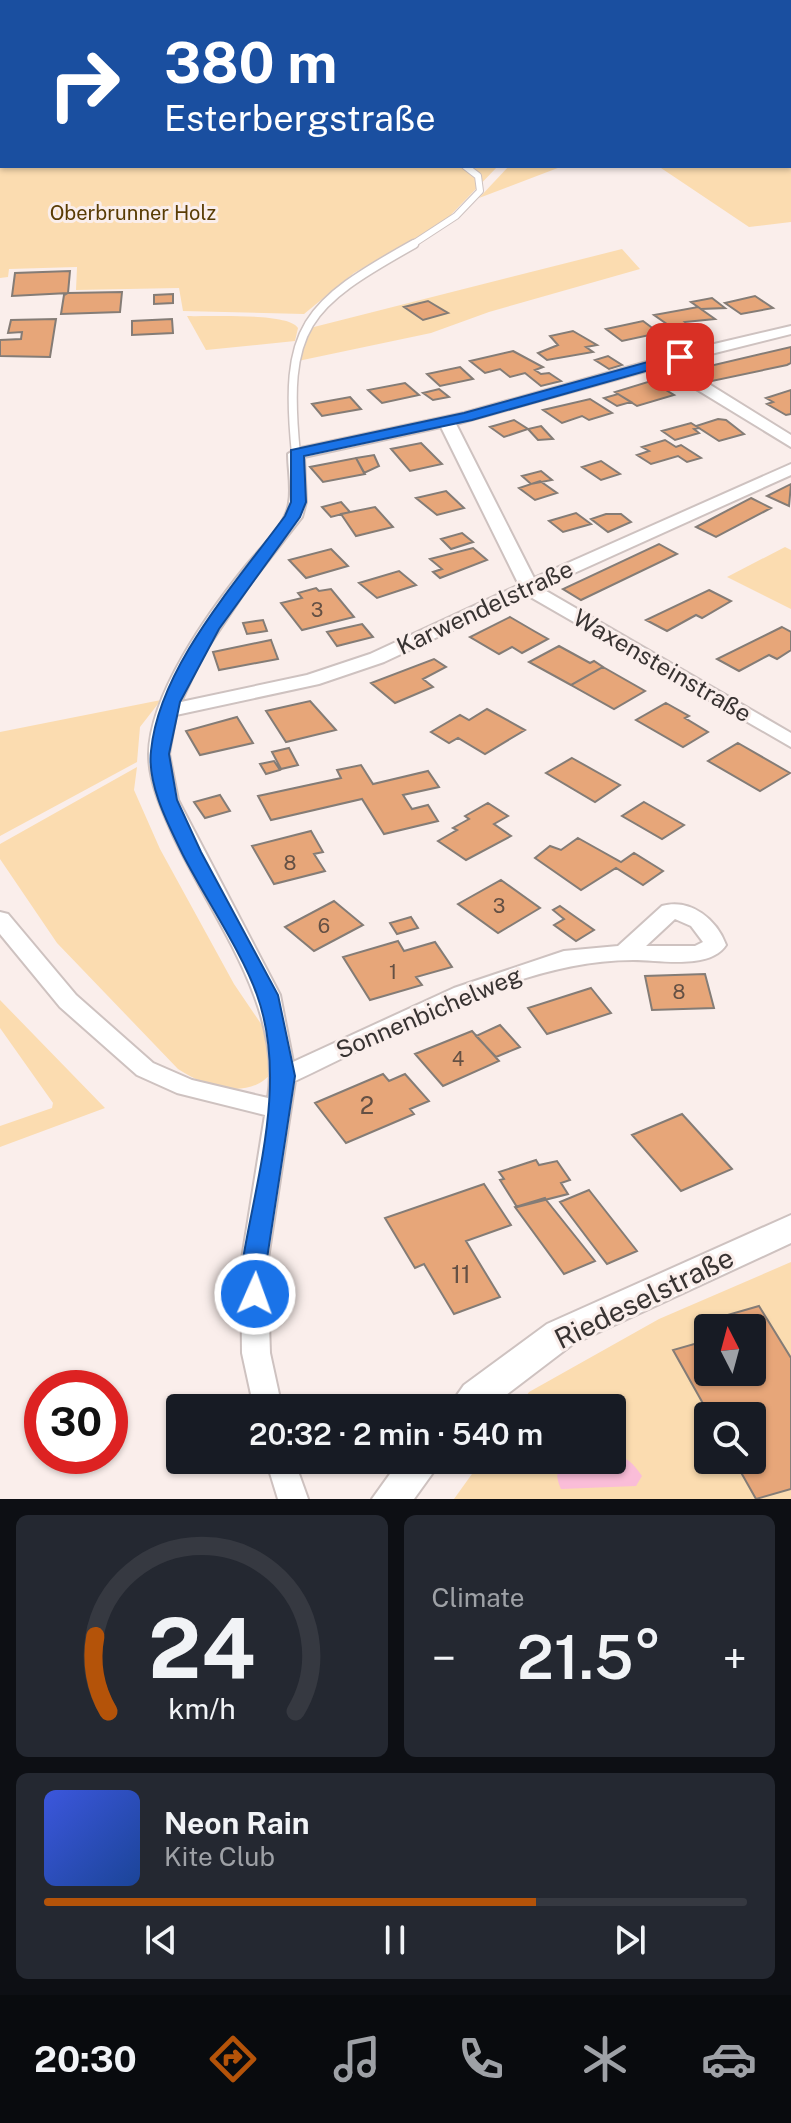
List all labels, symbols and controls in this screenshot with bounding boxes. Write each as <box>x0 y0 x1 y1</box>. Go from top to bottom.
text: 380 m <box>164 30 337 96</box>
icon: right <box>32 32 136 136</box>
text: Esterbergstraße <box>164 97 436 139</box>
park label: Oberbrunner Holz <box>50 201 216 225</box>
pin <box>646 323 714 391</box>
icon: arrive <box>658 335 702 379</box>
street label: Karwendelstraße <box>392 554 577 660</box>
house number: 3 <box>311 598 323 622</box>
street label: Waxensteinstraße <box>569 603 756 727</box>
house number: 8 <box>284 851 296 875</box>
house number: 3 <box>493 894 505 918</box>
house number: 6 <box>318 914 330 938</box>
street label: Sonnenbichelweg <box>332 960 526 1064</box>
house number: 1 <box>389 960 397 984</box>
house number: 8 <box>673 980 685 1004</box>
house number: 4 <box>452 1047 464 1071</box>
house number: 2 <box>360 1091 374 1119</box>
street label: Riedeselstraße <box>549 1240 739 1355</box>
position arrow <box>213 1252 297 1336</box>
house number: 11 <box>451 1260 471 1288</box>
north arrow <box>694 1314 766 1386</box>
map controls <box>694 1314 766 1474</box>
speed limit sign: 30 <box>24 1370 128 1474</box>
button: search <box>694 1402 766 1474</box>
text: 20:32 · 2 min · 540 m <box>249 1416 543 1452</box>
text: Climate <box>432 1582 525 1613</box>
text: 24 <box>148 1599 255 1697</box>
text: 21.5° <box>517 1622 662 1693</box>
text: − <box>432 1632 456 1684</box>
text: + <box>723 1632 747 1684</box>
text: km/h <box>168 1692 235 1725</box>
text: Neon Rain <box>164 1805 310 1841</box>
text: Kite Club <box>164 1841 275 1872</box>
icon: previous <box>139 1918 183 1962</box>
icon: pause <box>373 1918 417 1962</box>
icon: next <box>608 1918 652 1962</box>
icon: directions <box>205 2031 261 2087</box>
icon: music <box>329 2031 385 2087</box>
icon: phone <box>453 2031 509 2087</box>
icon: climate <box>577 2031 633 2087</box>
icon: car <box>701 2031 757 2087</box>
text: 20:30 <box>34 2038 137 2080</box>

